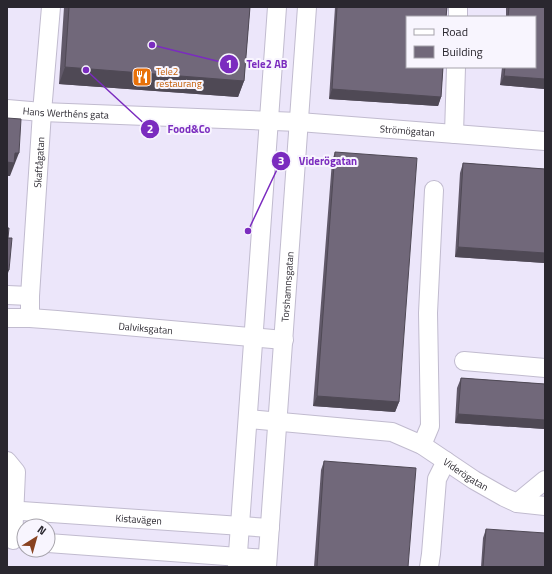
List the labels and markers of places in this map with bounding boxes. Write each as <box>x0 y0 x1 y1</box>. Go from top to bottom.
callout: Tele2 AB <box>219 52 296 75</box>
place label: Tele2 restaurang <box>156 64 202 91</box>
restaurant icon: Tele2 restaurang <box>131 66 153 88</box>
callout: Food&Co <box>140 117 218 140</box>
callout: Viderögatan <box>271 150 366 173</box>

